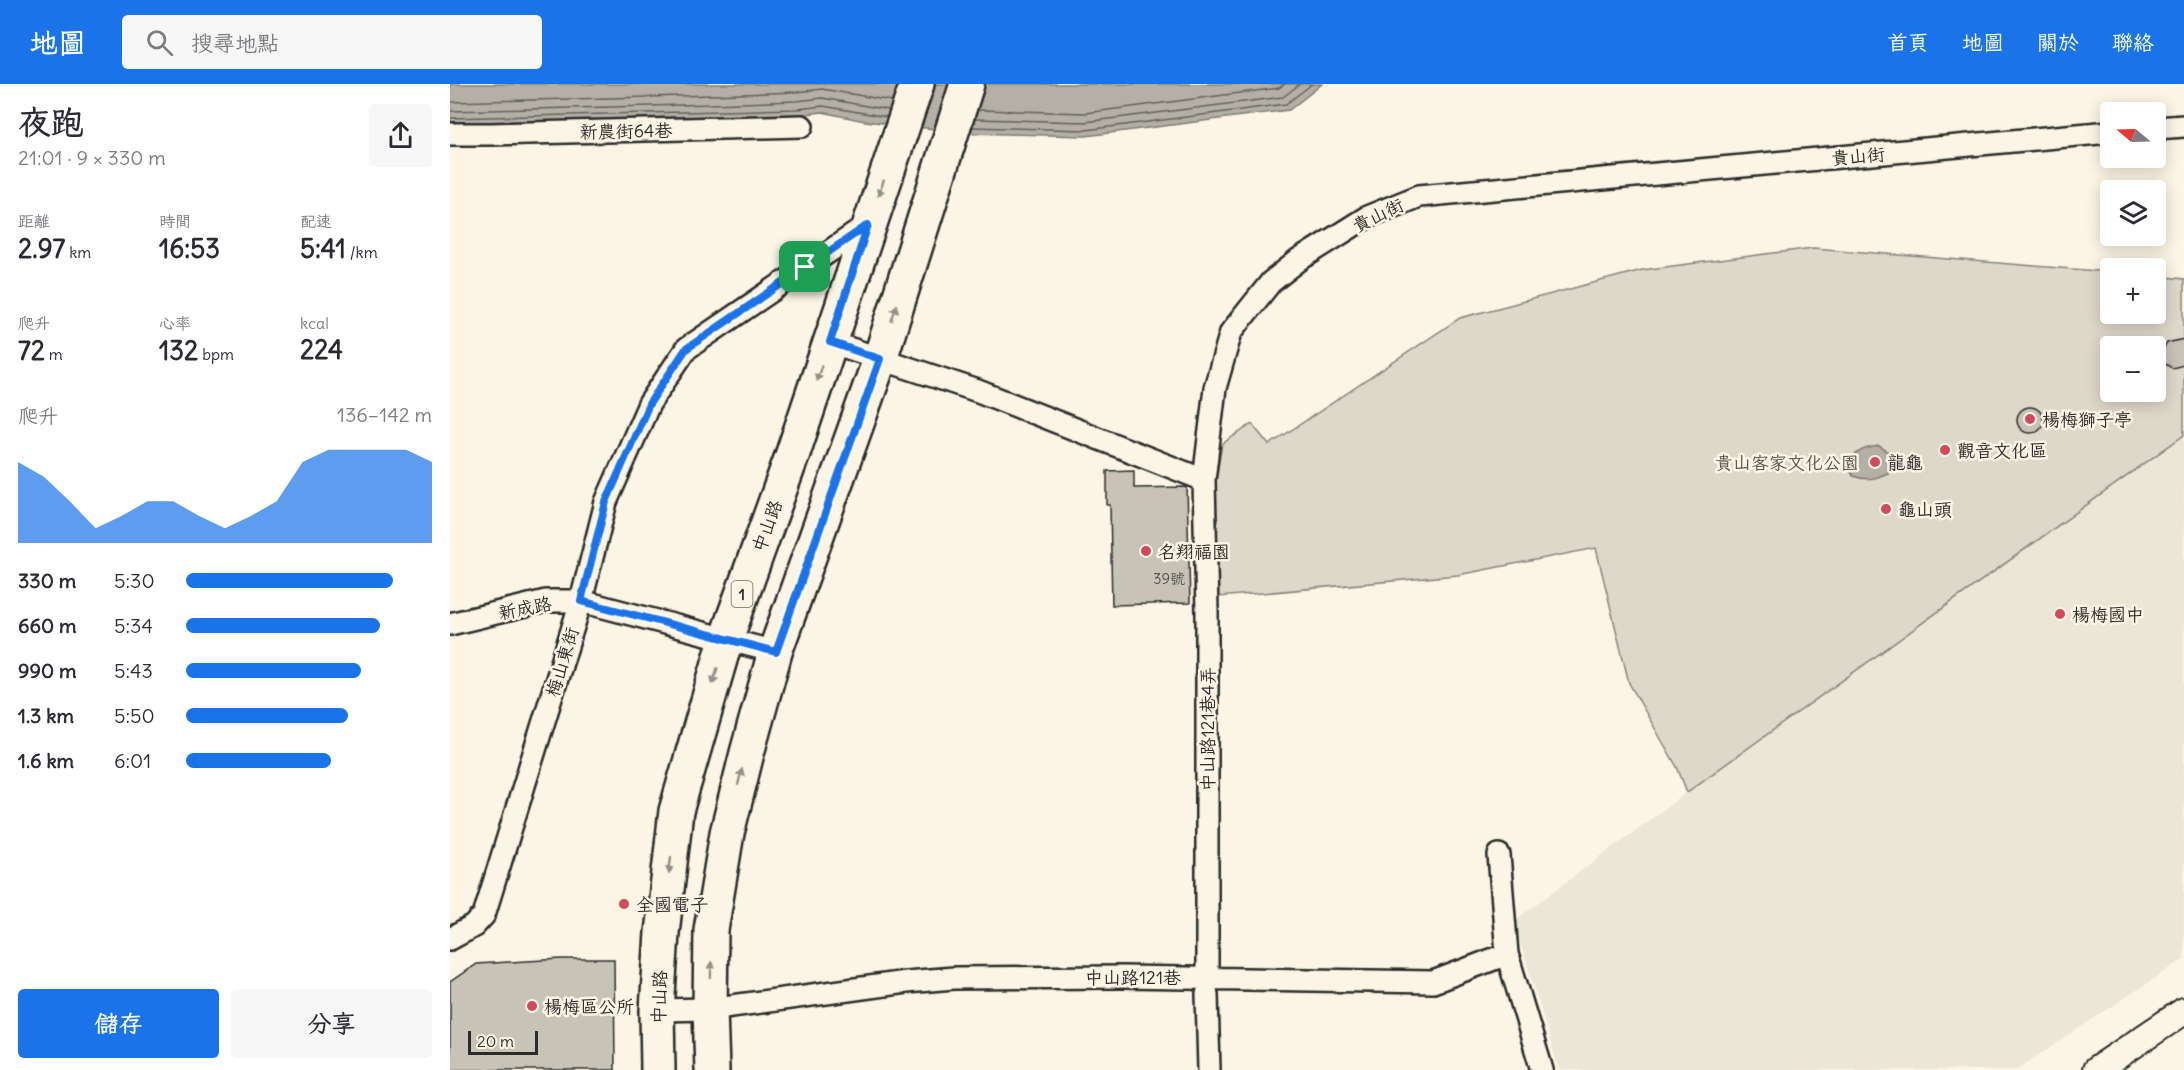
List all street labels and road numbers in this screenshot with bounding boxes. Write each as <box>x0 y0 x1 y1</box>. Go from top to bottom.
street label: 新農街64巷 <box>579 119 673 143</box>
street label: 貴山街 <box>1830 142 1886 170</box>
street label: 貴山街 <box>1349 193 1407 237</box>
street label: 中山路 <box>747 497 787 555</box>
road number: 1 <box>732 581 752 607</box>
street label: 新成路 <box>496 592 554 624</box>
street label: 梅山東街 <box>540 624 584 700</box>
street label: 中山路121巷4弄 <box>1196 667 1219 791</box>
street label: 中山路121巷 <box>1085 966 1181 989</box>
street label: 中山路 <box>647 970 671 1024</box>

